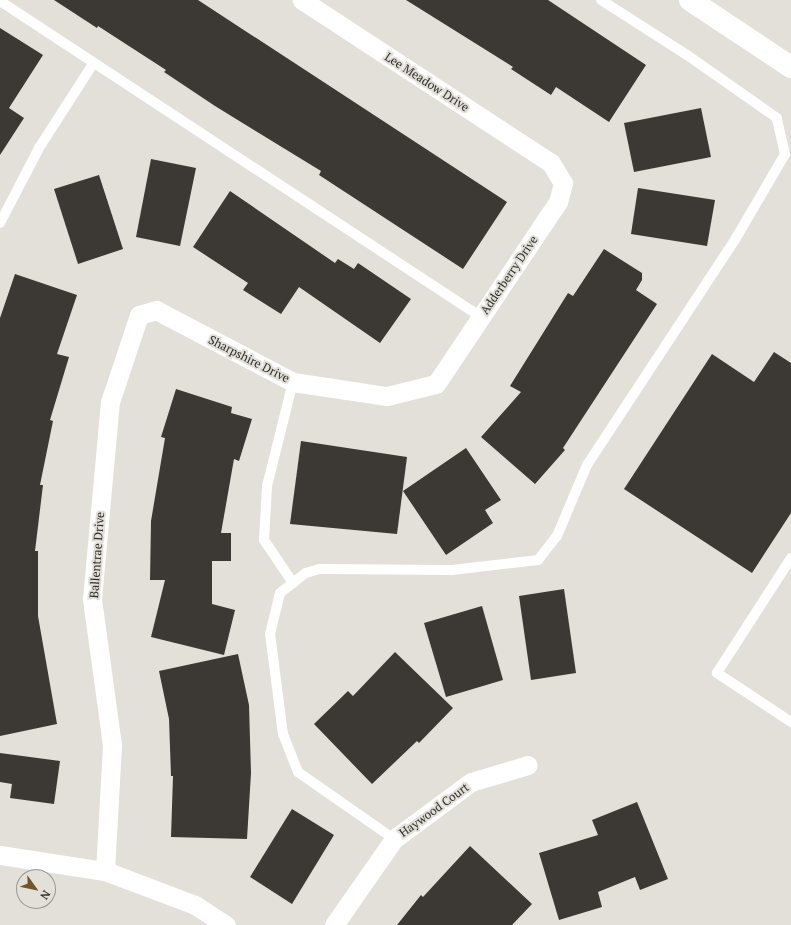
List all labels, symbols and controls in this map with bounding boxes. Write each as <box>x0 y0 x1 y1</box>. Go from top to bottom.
street label: Lee Meadow Drive <box>382 49 472 115</box>
street label: Adderberry Drive <box>477 233 541 317</box>
street label: Sharpshire Drive <box>206 332 292 386</box>
street label: Ballentrae Drive <box>87 511 107 599</box>
street label: Haywood Court <box>396 780 472 840</box>
north arrow <box>16 869 56 909</box>
text: N <box>37 888 53 902</box>

